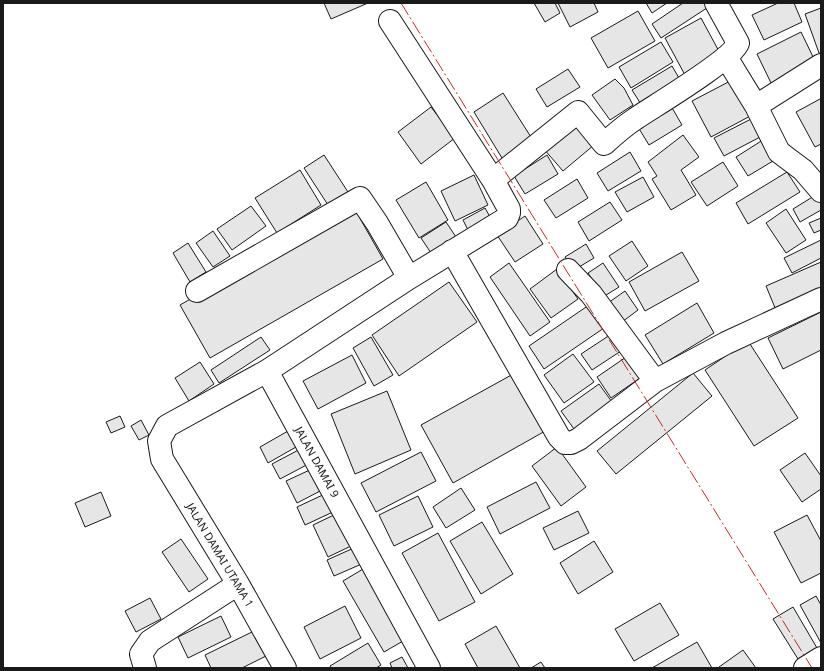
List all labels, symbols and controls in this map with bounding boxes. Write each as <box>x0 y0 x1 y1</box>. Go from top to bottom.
street label: JALAN DAMAI 9 <box>291 423 343 500</box>
street label: JALAN DAMAI UTAMA 1 <box>183 499 258 610</box>

